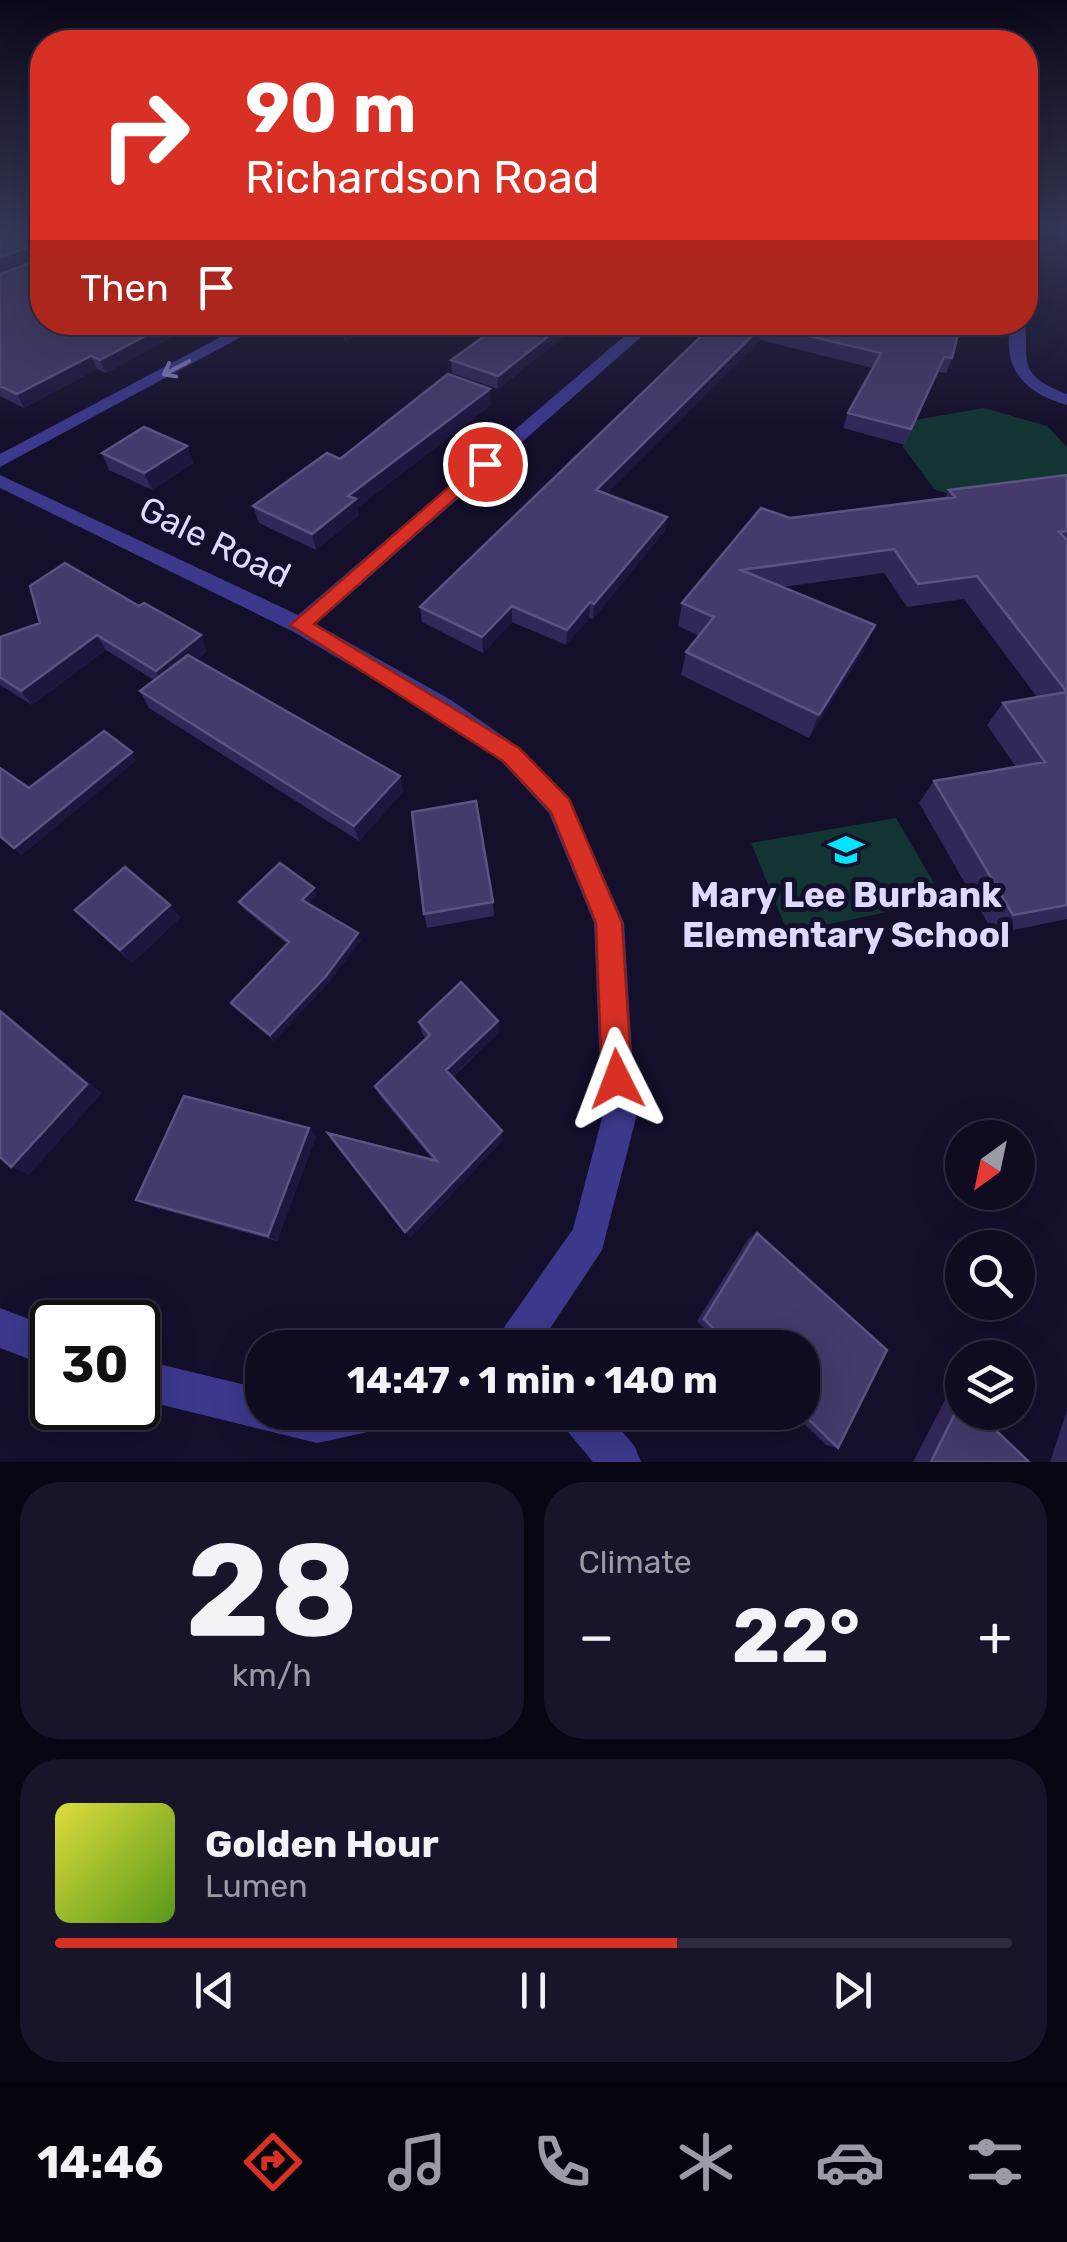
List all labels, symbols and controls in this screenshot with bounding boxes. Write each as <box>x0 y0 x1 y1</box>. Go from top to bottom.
text: 90 m <box>245 67 417 150</box>
icon: right <box>80 70 210 200</box>
text: Richardson Road <box>245 151 600 204</box>
icon: arrive <box>189 260 244 315</box>
text: Then <box>80 265 169 311</box>
one-way arrow <box>161 359 191 378</box>
pin <box>443 422 528 507</box>
icon: arrive <box>458 437 513 492</box>
street label: Gale Road <box>133 487 297 597</box>
school or university icon: Mary Lee Burbank Elementary School <box>827 831 865 869</box>
place label: Mary Lee Burbank Elementary School <box>682 874 1010 956</box>
position arrow <box>565 1027 669 1131</box>
north arrow <box>945 1120 1035 1210</box>
map controls <box>945 1120 1035 1430</box>
button: search <box>945 1230 1035 1320</box>
speed limit sign: 30 <box>30 1300 160 1430</box>
button: layers <box>945 1340 1035 1430</box>
text: 14:47 · 1 min · 140 m <box>347 1357 718 1403</box>
text: 28 <box>185 1513 358 1668</box>
text: Climate <box>579 1543 692 1581</box>
text: 22° <box>732 1592 860 1681</box>
text: − <box>579 1604 614 1669</box>
text: + <box>978 1604 1012 1669</box>
text: km/h <box>232 1656 312 1694</box>
text: Golden Hour <box>205 1821 439 1867</box>
text: Lumen <box>205 1867 308 1905</box>
icon: previous <box>187 1963 242 2018</box>
icon: pause <box>506 1963 561 2018</box>
icon: next <box>825 1963 880 2018</box>
icon: directions <box>238 2127 308 2197</box>
icon: music <box>382 2127 452 2197</box>
icon: phone <box>527 2127 597 2197</box>
icon: climate <box>671 2127 741 2197</box>
icon: car <box>815 2127 885 2197</box>
icon: filters <box>960 2127 1030 2197</box>
text: 14:46 <box>37 2136 163 2189</box>

